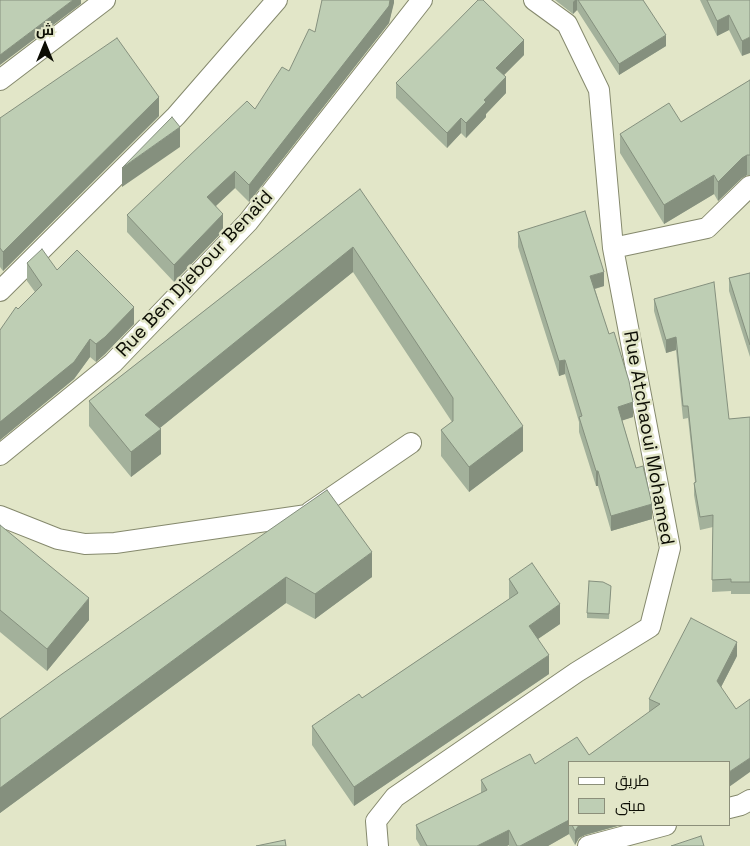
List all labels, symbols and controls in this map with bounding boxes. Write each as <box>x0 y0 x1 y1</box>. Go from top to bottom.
north arrow <box>20 20 70 70</box>
text: ش <box>36 21 54 39</box>
street label: Rue Ben Djebour Benaïd <box>112 186 278 362</box>
street label: Rue Atchaoui Mohamed <box>618 329 678 547</box>
legend <box>568 761 730 826</box>
text: طريق <box>615 771 649 790</box>
text: مبنى <box>615 796 646 815</box>

